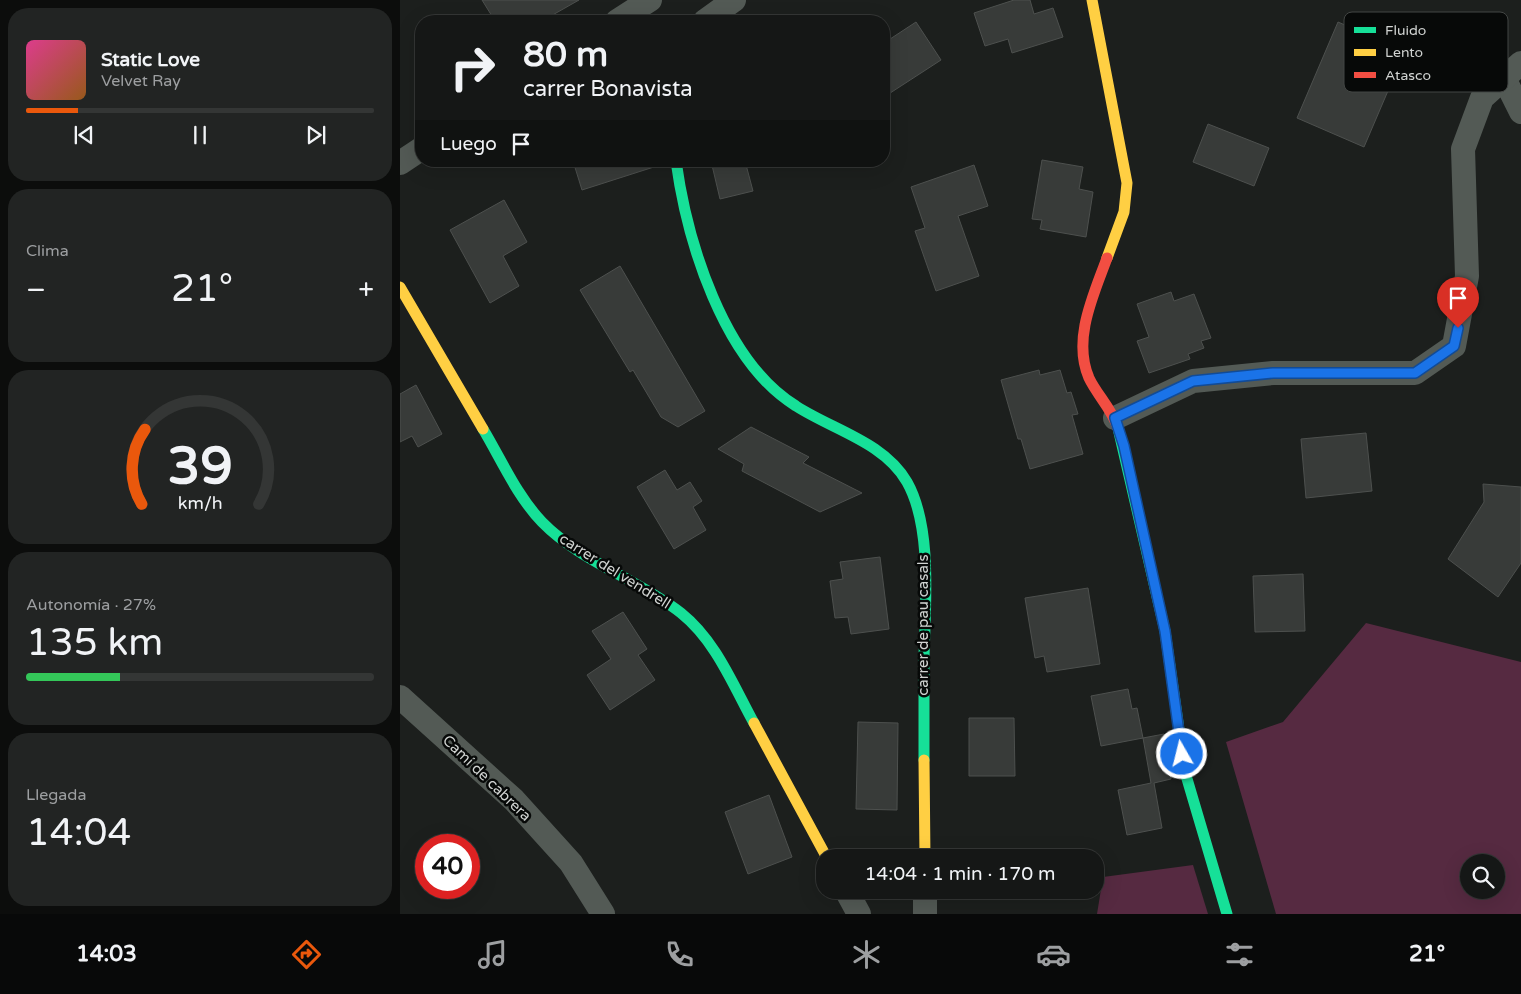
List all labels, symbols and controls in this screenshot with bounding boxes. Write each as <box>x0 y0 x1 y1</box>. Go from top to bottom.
legend <box>1344 12 1508 92</box>
text: Fluido <box>1385 22 1426 39</box>
text: 80 m <box>523 34 608 76</box>
icon: right <box>440 35 505 100</box>
text: Lento <box>1385 44 1423 61</box>
text: Static Love <box>101 49 200 71</box>
text: Atasco <box>1385 67 1431 84</box>
text: Velvet Ray <box>101 71 181 91</box>
text: carrer Bonavista <box>523 76 693 102</box>
icon: previous <box>70 121 98 149</box>
icon: pause <box>186 121 214 149</box>
icon: next <box>302 121 330 149</box>
icon: arrive <box>507 130 535 158</box>
text: Luego <box>440 133 497 155</box>
text: Clima <box>26 241 69 261</box>
text: 21° <box>171 266 233 312</box>
text: − <box>26 273 46 307</box>
text: + <box>358 273 374 307</box>
pin <box>1437 277 1479 328</box>
icon: arrive <box>1444 284 1472 312</box>
text: 39 <box>167 435 233 498</box>
text: km/h <box>178 493 222 514</box>
street label: carrer del vendrell <box>556 529 674 613</box>
street label: carrer de pau casals <box>914 554 932 696</box>
text: Autonomía · 27% <box>26 595 156 615</box>
text: 135 km <box>26 620 163 666</box>
position arrow <box>1155 727 1207 779</box>
street label: Camí de cabrera <box>439 731 535 825</box>
text: Llegada <box>26 785 86 805</box>
text: 14:04 <box>26 810 131 856</box>
speed limit sign: 40 <box>415 834 480 899</box>
map controls <box>1460 854 1505 899</box>
button: search <box>1460 854 1505 899</box>
text: 14:04 · 1 min · 170 m <box>864 863 1056 885</box>
icon: directions <box>289 937 324 972</box>
icon: music <box>475 937 510 972</box>
icon: phone <box>662 937 697 972</box>
icon: climate <box>849 937 884 972</box>
icon: car <box>1036 937 1071 972</box>
icon: filters <box>1222 937 1257 972</box>
text: 14:03 <box>76 941 137 967</box>
text: 21° <box>1409 941 1445 967</box>

